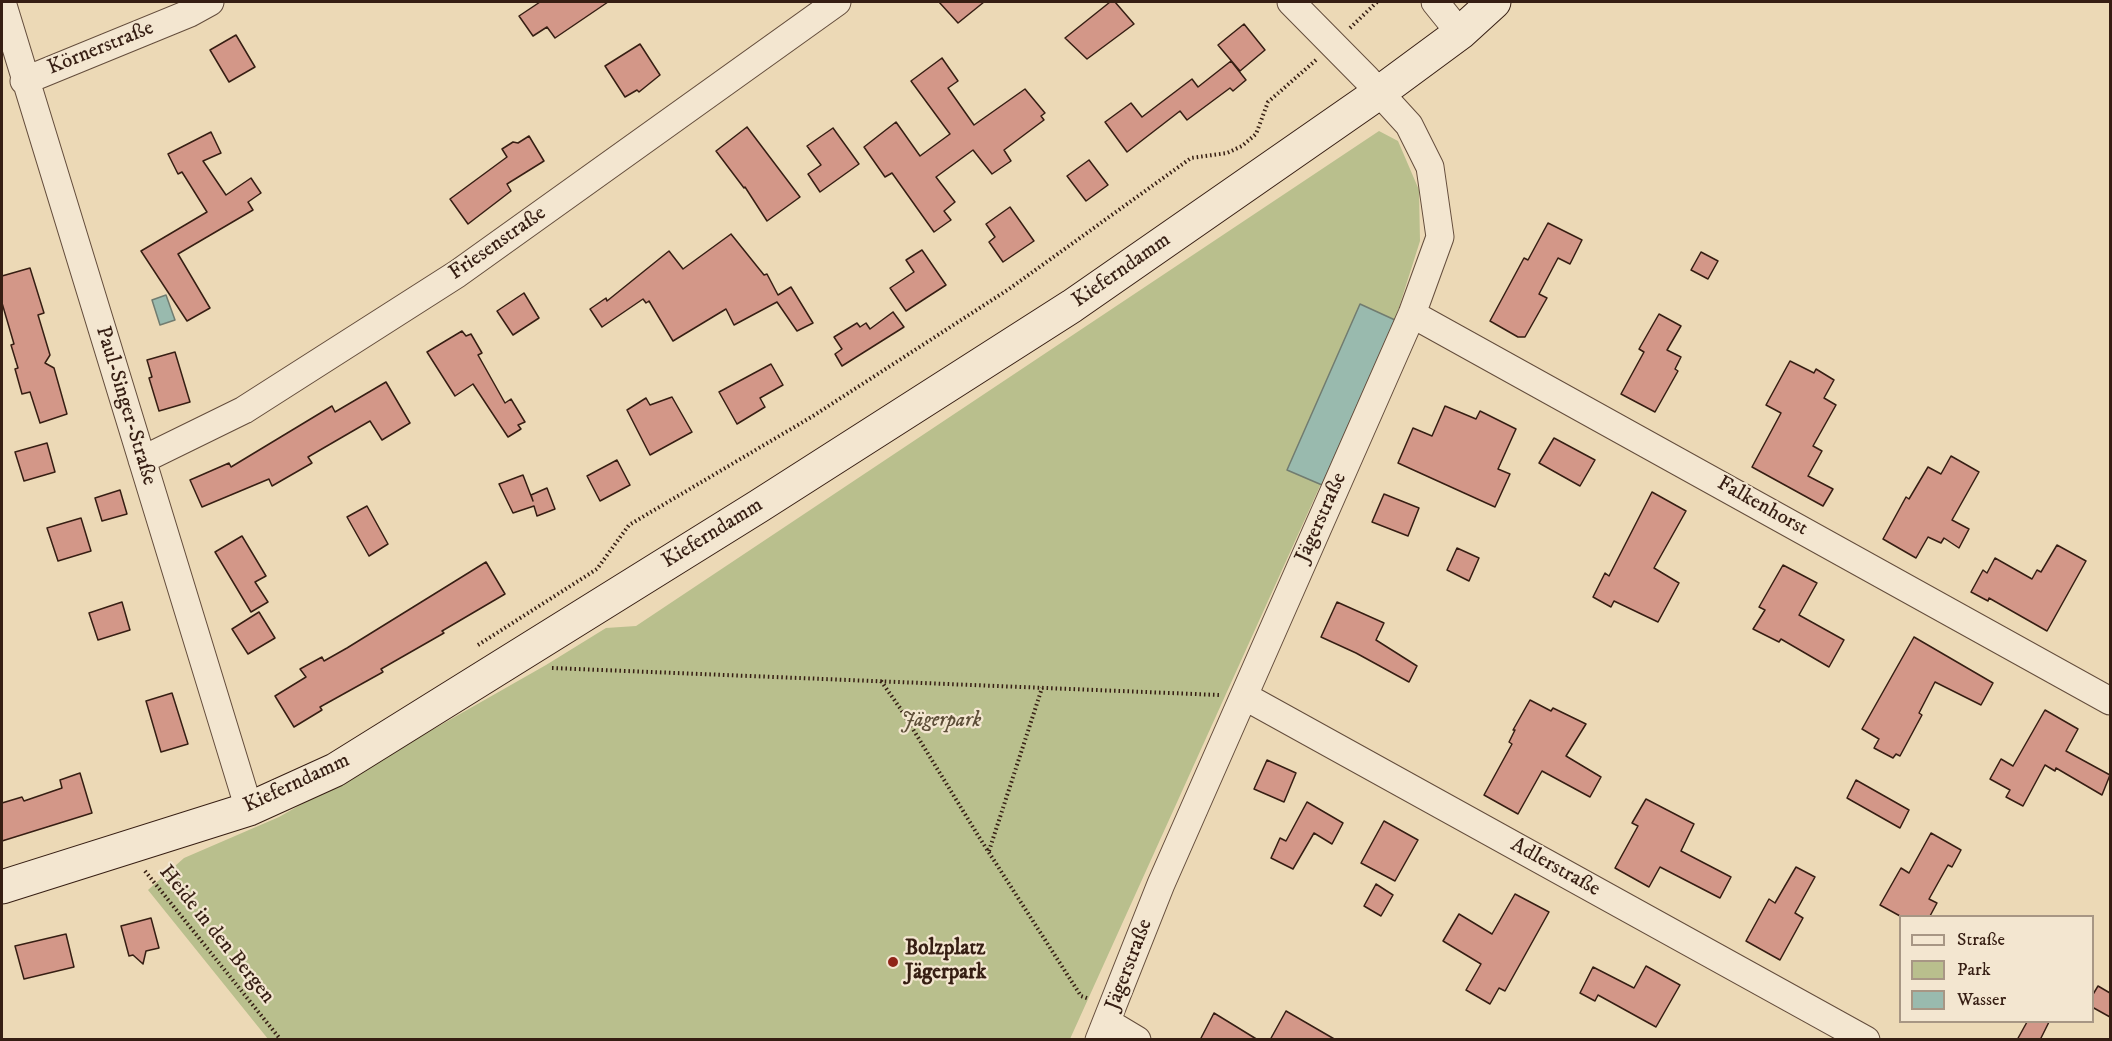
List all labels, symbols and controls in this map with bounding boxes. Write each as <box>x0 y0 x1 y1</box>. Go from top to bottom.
street label: Körnerstraße <box>44 16 158 82</box>
street label: Friesenstraße <box>445 201 551 287</box>
street label: Kieferndamm <box>1068 228 1176 314</box>
street label: Paul-Singer-Straße <box>89 324 161 488</box>
street label: Jägerstraße <box>1291 469 1353 567</box>
street label: Falkenhorst <box>1712 472 1812 542</box>
street label: Kieferndamm <box>658 493 768 575</box>
park label: Jägerpark <box>901 709 981 735</box>
street label: Kieferndamm <box>240 749 354 819</box>
street label: Adlerstraße <box>1506 833 1604 903</box>
street label: Heide in den Bergen <box>153 861 279 1009</box>
legend <box>1899 915 2094 1023</box>
street label: Jägerstraße <box>1101 916 1159 1014</box>
text: Straße <box>1957 929 2005 951</box>
place label: Bolzplatz Jägerpark <box>905 937 986 987</box>
marker: Bolzplatz Jägerpark <box>886 955 900 969</box>
text: Park <box>1957 959 1991 981</box>
text: Wasser <box>1957 989 2006 1011</box>

